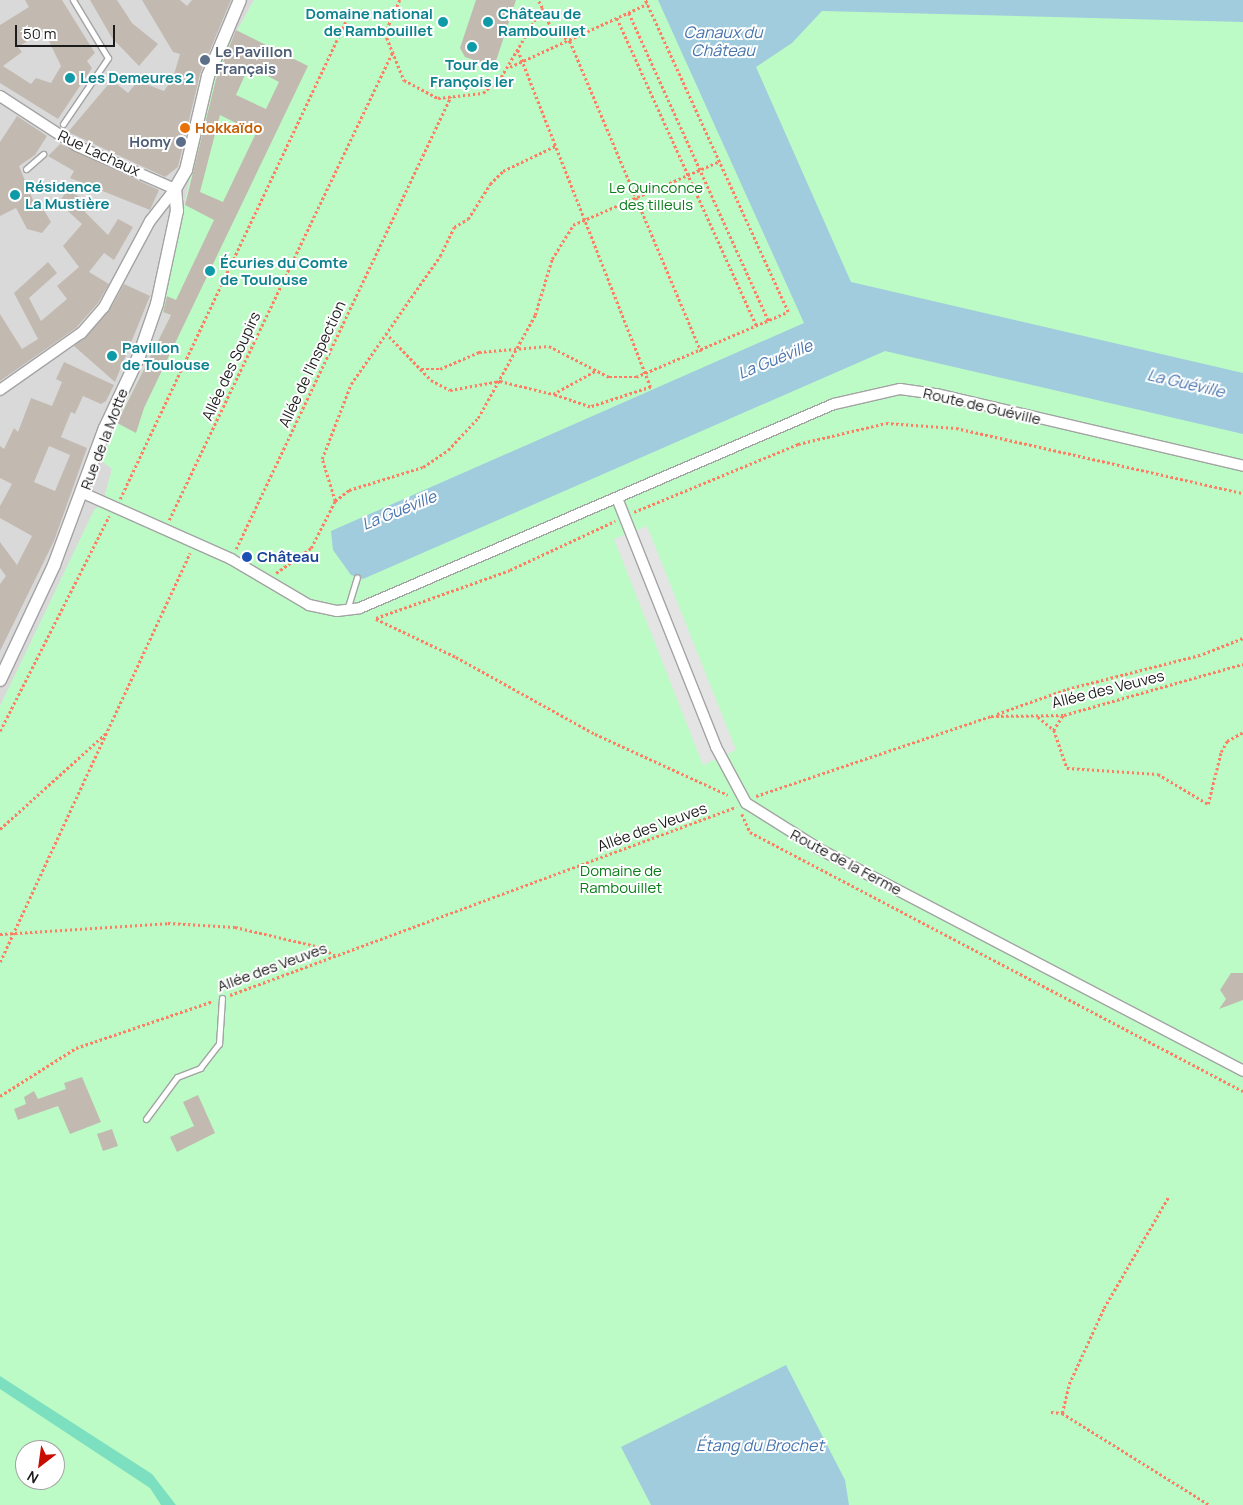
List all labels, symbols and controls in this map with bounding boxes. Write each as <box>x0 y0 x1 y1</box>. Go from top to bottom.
place label: Domaine national de Rambouillet <box>305 4 433 39</box>
place label: Château de Rambouillet <box>498 4 586 39</box>
scale bar <box>18 15 118 47</box>
marker: Domaine national de Rambouillet <box>437 16 449 28</box>
marker: Château de Rambouillet <box>482 16 494 28</box>
water label: Canaux du Château <box>684 22 762 60</box>
text: 50 m <box>23 23 57 44</box>
marker: Tour de François Ier <box>466 41 478 53</box>
place label: Le Pavillon Français <box>215 42 292 77</box>
marker: Le Pavillon Français <box>199 54 211 66</box>
place label: Tour de François Ier <box>430 55 514 90</box>
place label: Les Demeures 2 <box>80 69 194 87</box>
marker: Les Demeures 2 <box>64 72 76 84</box>
place label: Hokkaïdo <box>195 119 263 137</box>
marker: Hokkaïdo <box>179 122 191 134</box>
street label: Rue Lachaux <box>55 126 143 180</box>
place label: Homy <box>129 133 171 151</box>
marker: Homy <box>175 136 187 148</box>
place label: Résidence La Mustière <box>25 177 110 212</box>
park label: Le Quinconce des tilleuls <box>609 178 703 213</box>
marker: Résidence La Mustière <box>9 189 21 201</box>
place label: Écuries du Comte de Toulouse <box>220 253 348 288</box>
marker: Écuries du Comte de Toulouse <box>204 265 216 277</box>
street label: Allée de l'Inspection <box>275 298 349 430</box>
street label: Allée des Soupirs <box>198 309 264 423</box>
water label: La Guéville <box>735 335 815 383</box>
place label: Pavillon de Toulouse <box>122 338 210 373</box>
marker: Pavillon de Toulouse <box>106 350 118 362</box>
water label: La Guéville <box>1145 365 1227 401</box>
street label: Route de Guéville <box>921 384 1043 428</box>
street label: Rue de la Motte <box>76 386 132 492</box>
water label: La Guéville <box>359 486 439 534</box>
place label: Château <box>257 548 319 566</box>
marker: Château <box>241 551 253 563</box>
street label: Allée des Veuves <box>1050 666 1166 712</box>
street label: Allée des Veuves <box>595 799 709 855</box>
street label: Route de la Ferme <box>787 825 905 899</box>
park label: Domaine de Rambouillet <box>580 861 662 896</box>
street label: Allée des Veuves <box>215 939 329 995</box>
water label: Étang du Brochet <box>696 1435 824 1455</box>
north arrow <box>15 1440 65 1490</box>
text: N <box>24 1467 42 1488</box>

